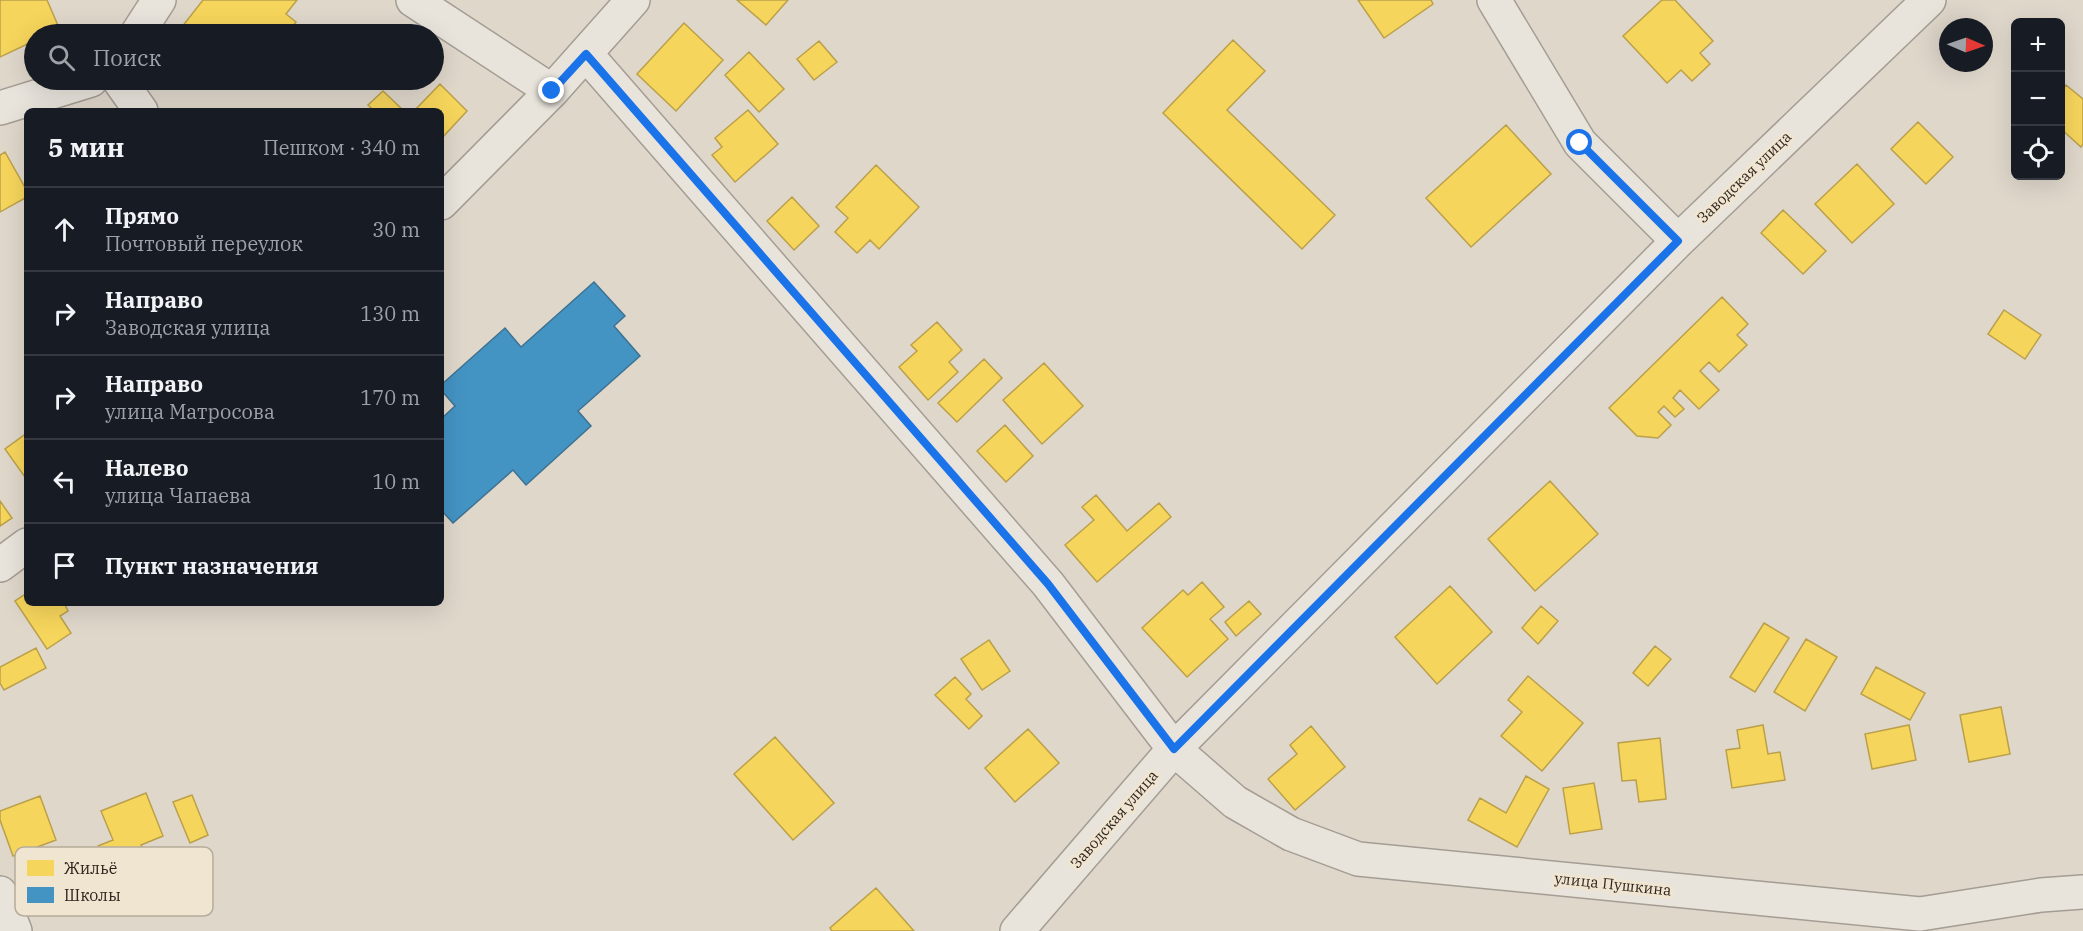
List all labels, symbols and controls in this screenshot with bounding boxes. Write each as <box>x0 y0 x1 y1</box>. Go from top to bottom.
north arrow <box>1939 18 1993 72</box>
map controls <box>2011 18 2065 180</box>
button: + <box>2011 18 2065 72</box>
search box <box>24 24 444 90</box>
icon: search <box>45 41 78 74</box>
text: Поиск <box>93 43 161 72</box>
button: − <box>2011 72 2065 126</box>
route end <box>538 77 564 103</box>
button: locate <box>2011 126 2065 180</box>
street label: Заводская улица <box>1693 127 1795 227</box>
route start <box>1566 129 1592 155</box>
text: 5 мин <box>48 130 124 164</box>
text: Пешком · 340 m <box>263 134 420 161</box>
text: Прямо <box>105 201 179 230</box>
icon: ahead <box>48 213 81 246</box>
text: 30 m <box>372 216 420 243</box>
text: Почтовый переулок <box>105 230 303 257</box>
text: Направо <box>105 285 203 314</box>
icon: right <box>48 297 81 330</box>
text: 130 m <box>360 300 420 327</box>
text: Заводская улица <box>105 314 270 341</box>
text: Направо <box>105 369 203 398</box>
icon: right <box>48 381 81 414</box>
text: 170 m <box>360 384 420 411</box>
text: улица Матросова <box>105 398 275 425</box>
text: Налево <box>105 453 189 482</box>
icon: left <box>48 465 81 498</box>
text: 10 m <box>372 468 420 495</box>
text: улица Чапаева <box>105 482 251 509</box>
icon: arrive <box>48 549 81 582</box>
text: Пункт назначения <box>105 551 319 580</box>
street label: Заводская улица <box>1066 766 1162 872</box>
legend <box>15 847 213 916</box>
text: Жильё <box>64 858 117 878</box>
street label: улица Пушкина <box>1554 868 1672 900</box>
text: Школы <box>64 885 121 905</box>

